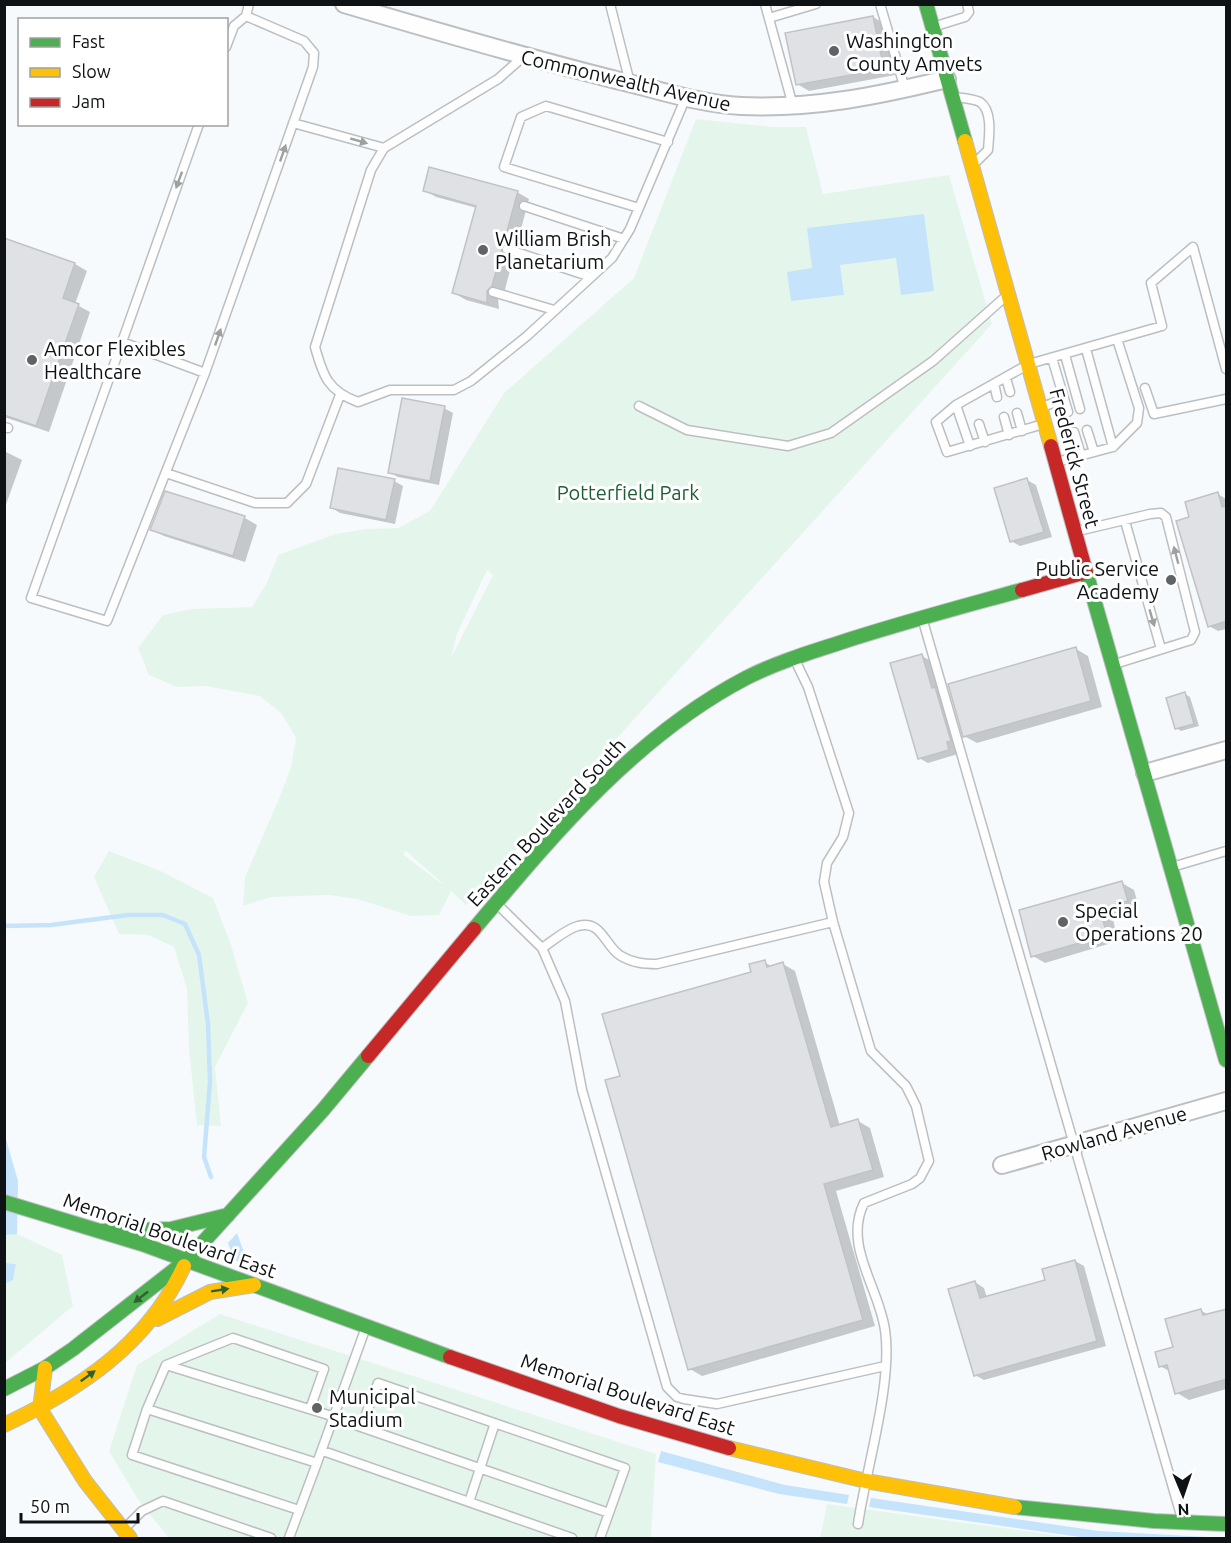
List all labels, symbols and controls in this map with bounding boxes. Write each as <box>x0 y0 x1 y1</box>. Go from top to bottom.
legend <box>18 18 228 126</box>
place label: Washington County Amvets <box>846 29 982 75</box>
text: Fast <box>72 31 105 51</box>
marker: Washington County Amvets <box>827 44 841 58</box>
street label: Commonwealth Avenue <box>519 45 733 115</box>
text: Slow <box>72 61 111 81</box>
text: Jam <box>72 91 106 111</box>
one-way arrow <box>350 137 368 146</box>
one-way arrow <box>278 144 288 162</box>
one-way arrow <box>174 171 184 189</box>
place label: William Brish Planetarium <box>495 227 611 273</box>
marker: William Brish Planetarium <box>476 243 490 257</box>
one-way arrow <box>214 328 224 346</box>
place label: Amcor Flexibles Healthcare <box>44 337 186 383</box>
marker: Amcor Flexibles Healthcare <box>25 353 39 367</box>
street label: Frederick Street <box>1045 386 1105 531</box>
park label: Potterfield Park <box>557 481 699 504</box>
one-way arrow <box>1171 546 1180 564</box>
place label: Public Service Academy <box>1036 557 1159 603</box>
marker: Public Service Academy <box>1164 573 1178 587</box>
one-way arrow <box>1148 609 1158 627</box>
street label: Eastern Boulevard South <box>462 733 630 911</box>
place label: Special Operations 20 <box>1075 899 1203 945</box>
marker: Special Operations 20 <box>1056 915 1070 929</box>
street label: Rowland Avenue <box>1039 1101 1189 1165</box>
street label: Memorial Boulevard East <box>60 1188 280 1282</box>
one-way arrow <box>211 1285 230 1294</box>
one-way arrow <box>133 1290 149 1303</box>
street label: Memorial Boulevard East <box>518 1348 738 1440</box>
one-way arrow <box>80 1370 96 1382</box>
place label: Municipal Stadium <box>329 1385 415 1431</box>
marker: Municipal Stadium <box>310 1401 324 1415</box>
north arrow <box>1153 1465 1213 1525</box>
scale bar <box>21 1486 138 1524</box>
text: 50 m <box>30 1496 70 1516</box>
text: N <box>1177 1501 1190 1519</box>

